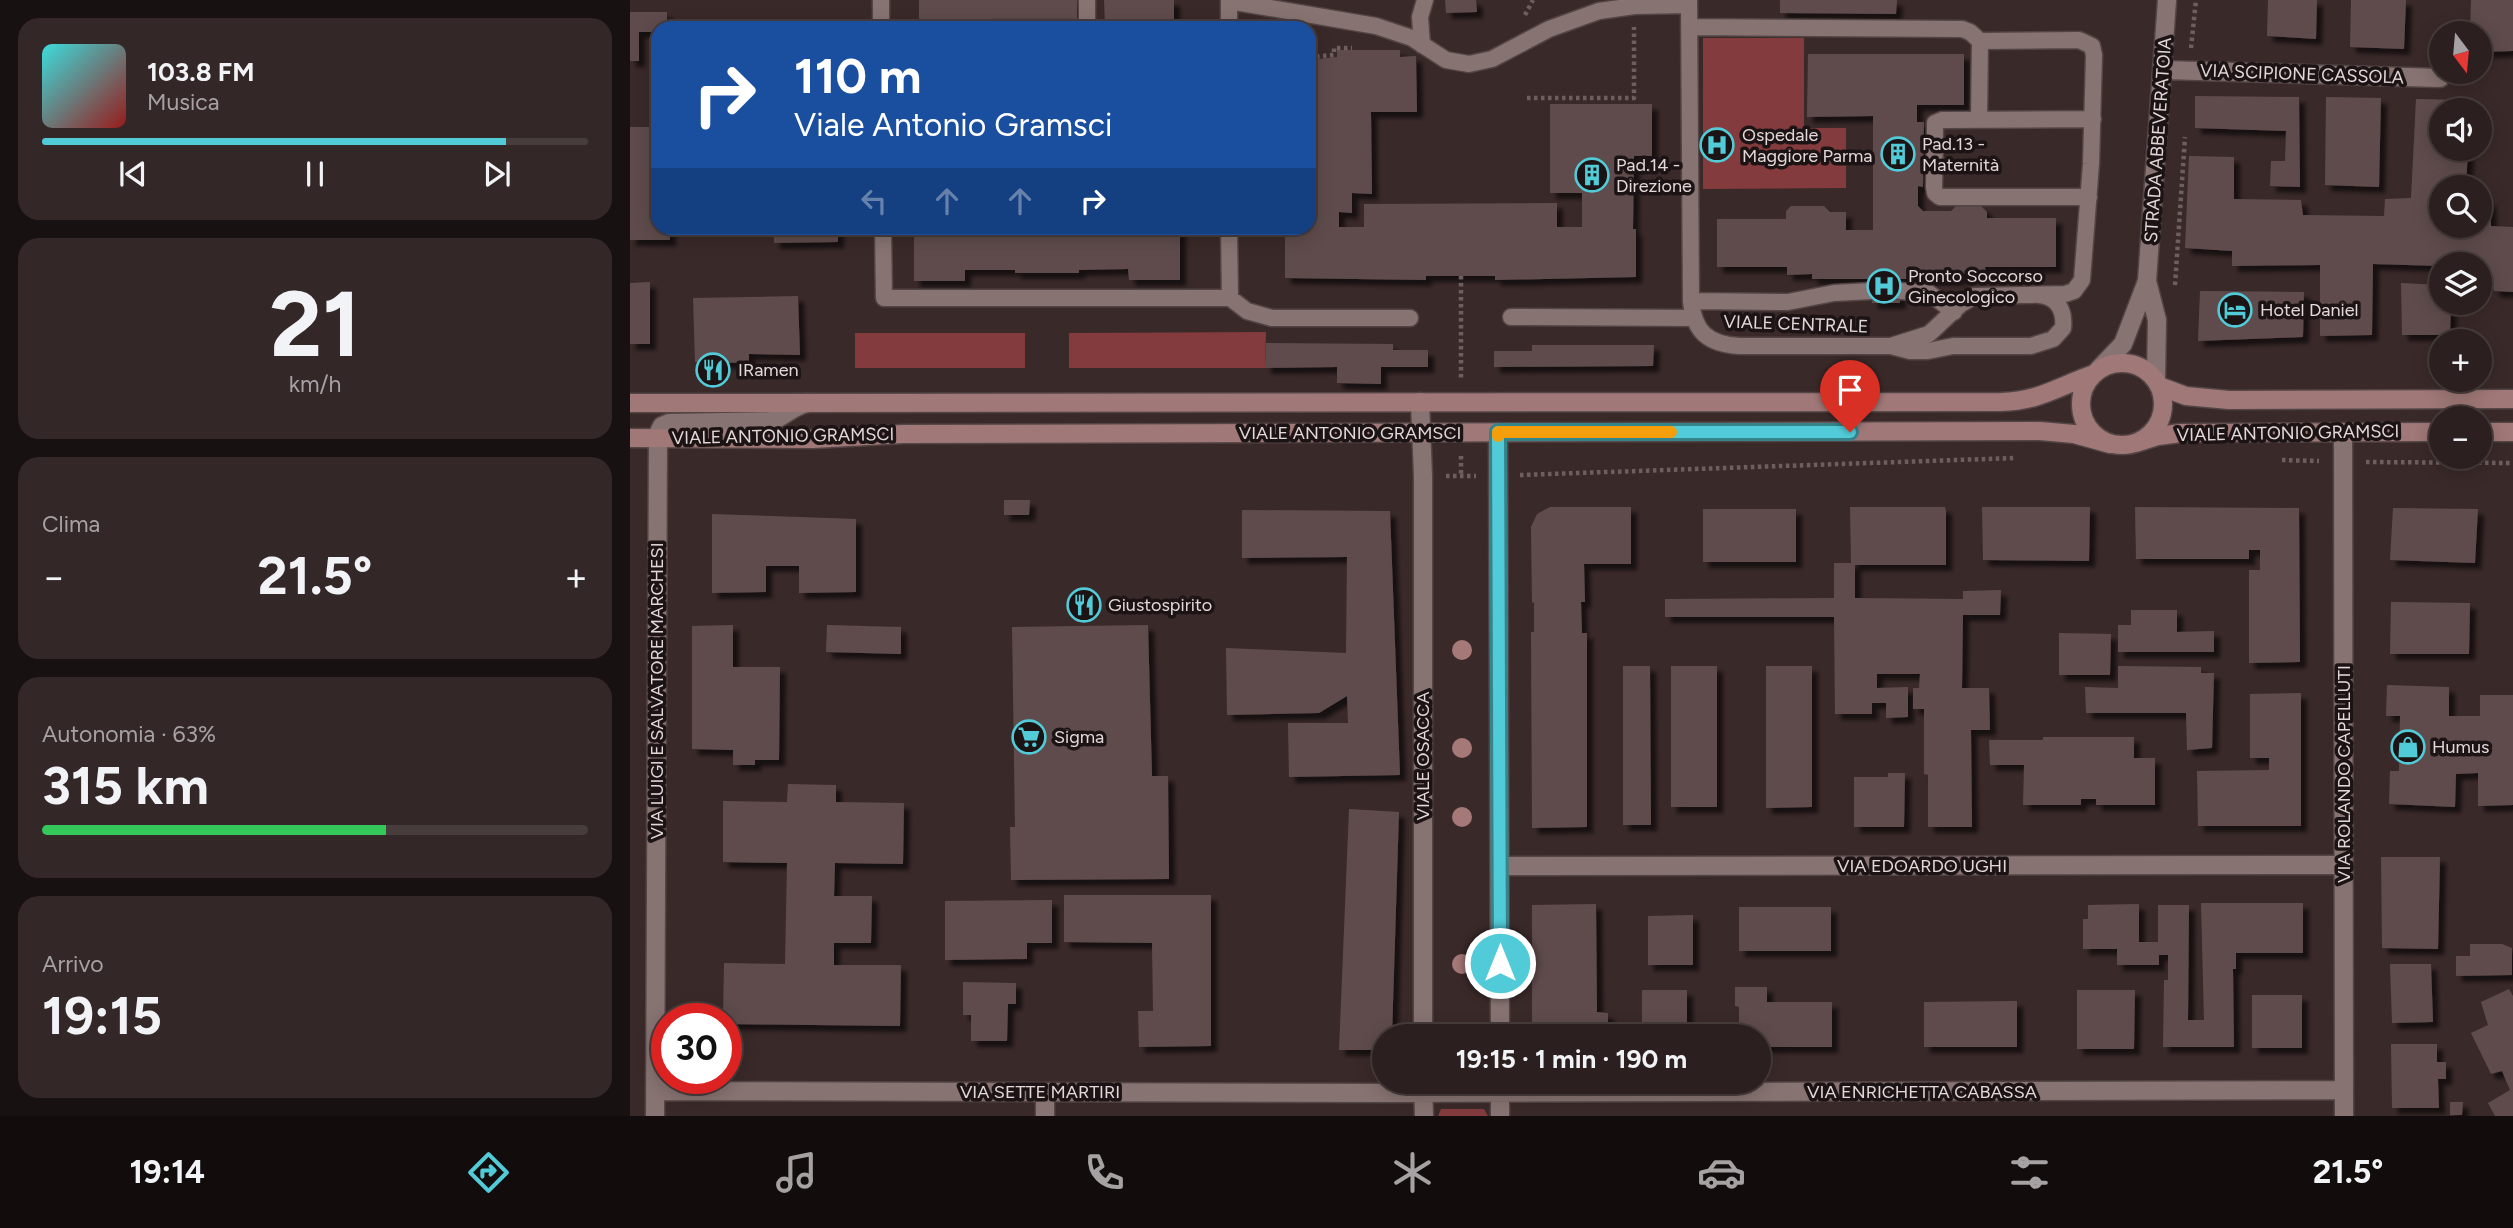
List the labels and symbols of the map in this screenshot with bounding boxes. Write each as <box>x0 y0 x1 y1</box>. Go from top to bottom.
north arrow <box>2429 21 2492 84</box>
street label: STRADA ABBEVERATOIA <box>2140 37 2176 243</box>
street label: VIA SCIPIONE CASSOLA <box>2200 59 2404 89</box>
place label: Ospedale Maggiore Parma <box>1742 124 1873 167</box>
hospital icon: Ospedale Maggiore Parma <box>1698 126 1736 164</box>
place label: Pad.13 - Maternità <box>1922 133 1999 176</box>
building icon: Pad.13 - Maternità <box>1879 135 1917 173</box>
place label: Pad.14 - Direzione <box>1616 154 1692 197</box>
building icon: Pad.14 - Direzione <box>1573 156 1611 194</box>
place label: Pronto Soccorso Ginecologico <box>1908 265 2043 308</box>
hospital icon: Pronto Soccorso Ginecologico <box>1865 267 1903 305</box>
hotel icon: Hotel Daniel <box>2216 291 2254 329</box>
place label: Hotel Daniel <box>2260 299 2359 321</box>
street label: VIALE CENTRALE <box>1723 310 1869 338</box>
restaurant icon: IRamen <box>694 351 732 389</box>
place label: IRamen <box>738 359 799 381</box>
pin <box>1820 360 1880 432</box>
street label: VIALE ANTONIO GRAMSCI <box>2177 420 2399 446</box>
street label: VIALE ANTONIO GRAMSCI <box>1239 422 1461 444</box>
street label: VIALE ANTONIO GRAMSCI <box>672 423 894 449</box>
street label: VIA LUIGI E SALVATORE MARCHESI <box>646 542 668 840</box>
restaurant icon: Giustospirito <box>1065 586 1103 624</box>
place label: Giustospirito <box>1108 594 1212 616</box>
street label: VIA ROLANDO CAPELLUTI <box>2333 665 2355 883</box>
street label: VIALE OSACCA <box>1412 692 1434 820</box>
supermarket icon: Sigma <box>1010 718 1048 756</box>
place label: Sigma <box>1054 726 1104 748</box>
shop icon: Humus <box>2389 728 2427 766</box>
place label: Humus <box>2432 736 2489 758</box>
street label: VIA EDOARDO UGHI <box>1837 855 2007 877</box>
position arrow <box>1463 926 1537 1000</box>
speed limit sign: 30 <box>651 1003 742 1094</box>
street label: VIA SETTE MARTIRI <box>960 1081 1120 1103</box>
street label: VIA ENRICHETTA CABASSA <box>1807 1081 2037 1103</box>

